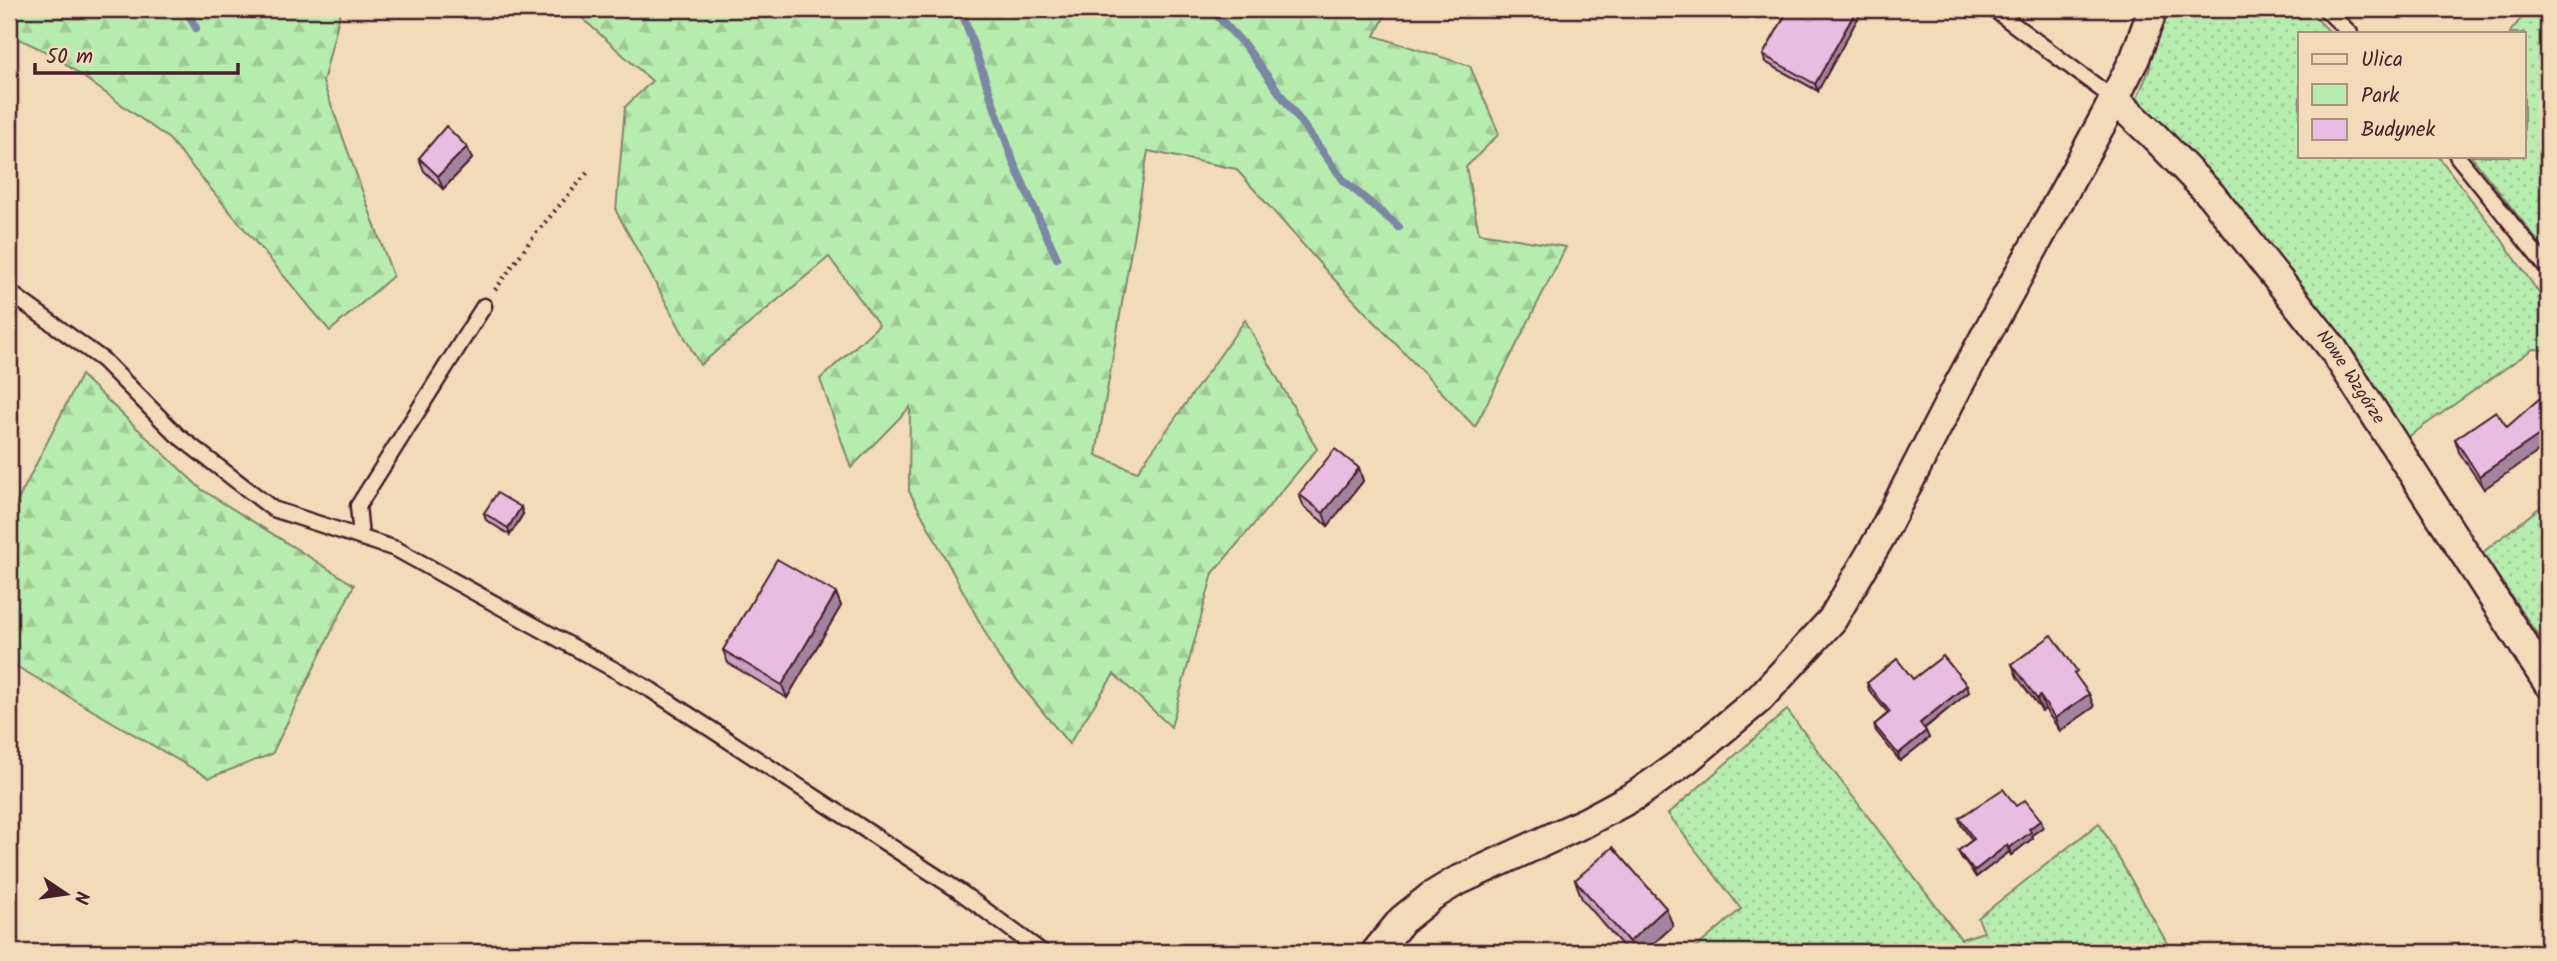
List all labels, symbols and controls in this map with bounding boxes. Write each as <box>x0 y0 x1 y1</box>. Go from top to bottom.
scale bar <box>35 32 238 76</box>
legend <box>2298 32 2526 158</box>
text: 50 m <box>46 41 93 74</box>
text: Ulica <box>2361 44 2403 77</box>
text: Park <box>2361 80 2399 113</box>
text: Budynek <box>2361 114 2435 147</box>
street label: Nowe Wzgórze <box>2308 323 2392 430</box>
north arrow <box>32 860 102 930</box>
text: N <box>65 888 97 907</box>

